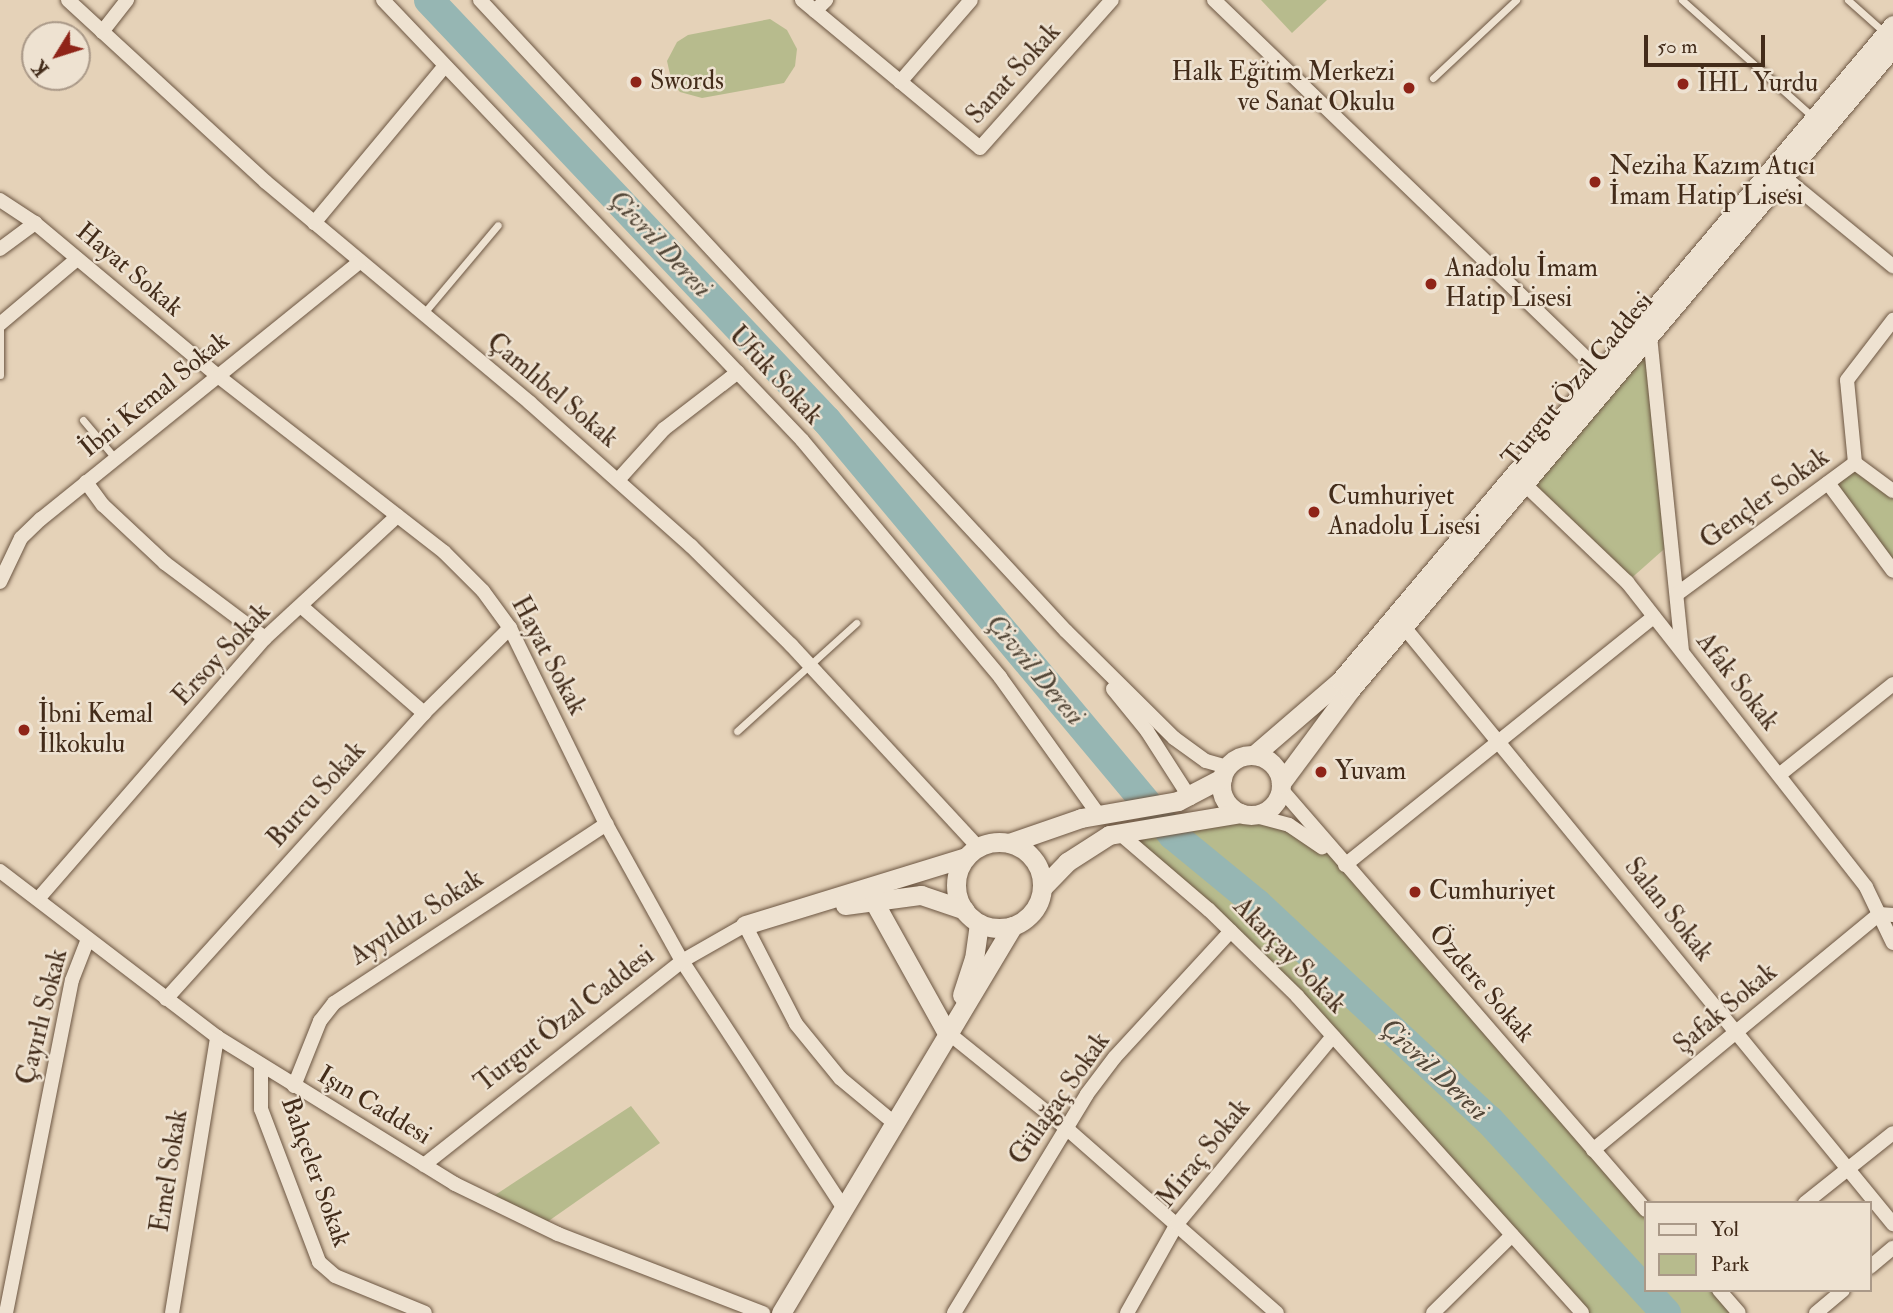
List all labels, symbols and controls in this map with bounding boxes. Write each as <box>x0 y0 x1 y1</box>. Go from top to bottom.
street label: Sanat Sokak <box>960 17 1068 131</box>
north arrow <box>21 21 91 91</box>
scale bar <box>1648 21 1769 65</box>
text: 50 m <box>1657 33 1698 60</box>
text: K <box>27 55 55 80</box>
place label: Halk Eğitim Merkezi ve Sanat Okulu <box>1172 57 1395 119</box>
place label: Swords <box>650 66 724 98</box>
place label: İHL Yurdu <box>1697 68 1818 100</box>
marker: Swords <box>628 74 644 90</box>
marker: İHL Yurdu <box>1675 76 1691 92</box>
marker: Halk Eğitim Merkezi ve Sanat Okulu <box>1401 80 1417 96</box>
place label: Neziha Kazım Atıcı İmam Hatip Lisesi <box>1609 151 1815 212</box>
marker: Neziha Kazım Atıcı İmam Hatip Lisesi <box>1587 174 1603 190</box>
water label: Çivril Deresi <box>601 183 719 305</box>
street label: Hayat Sokak <box>69 216 189 324</box>
place label: Anadolu İmam Hatip Lisesi <box>1445 253 1598 314</box>
marker: Anadolu İmam Hatip Lisesi <box>1423 276 1439 292</box>
street label: Turgut Özal Caddesi <box>1496 286 1660 474</box>
street label: Ufuk Sokak <box>722 320 828 432</box>
street label: İbni Kemal Sokak <box>74 325 236 465</box>
street label: Çamlıbel Sokak <box>480 327 624 455</box>
street label: Gençler Sokak <box>1695 442 1835 556</box>
place label: Cumhuriyet Anadolu Lisesi <box>1328 481 1481 542</box>
marker: Cumhuriyet Anadolu Lisesi <box>1306 504 1322 520</box>
street label: Hayat Sokak <box>504 591 592 721</box>
street label: Ersoy Sokak <box>167 597 277 713</box>
water label: Çivril Deresi <box>979 607 1091 733</box>
street label: Afak Sokak <box>1689 627 1785 737</box>
place label: İbni Kemal İlkokulu <box>38 699 153 760</box>
marker: İbni Kemal İlkokulu <box>16 722 32 738</box>
street label: Burcu Sokak <box>261 736 373 854</box>
place label: Yuvam <box>1335 756 1406 788</box>
marker: Yuvam <box>1313 764 1329 780</box>
street label: Salan Sokak <box>1617 852 1719 968</box>
street label: Ayyıldız Sokak <box>345 863 489 973</box>
place label: Cumhuriyet <box>1429 876 1555 908</box>
marker: Cumhuriyet <box>1407 884 1423 900</box>
street label: Akarçay Sokak <box>1226 892 1352 1020</box>
street label: Özdere Sokak <box>1421 919 1541 1049</box>
street label: Turgut Özal Caddesi <box>469 940 661 1100</box>
street label: Çayırlı Sokak <box>11 946 75 1088</box>
street label: Şafak Sokak <box>1668 957 1784 1061</box>
water label: Çivril Deresi <box>1373 1011 1495 1129</box>
street label: Gülağaç Sokak <box>1003 1027 1117 1171</box>
street label: Işın Caddesi <box>311 1060 437 1152</box>
street label: Bahçeler Sokak <box>273 1093 357 1251</box>
street label: Miraç Sokak <box>1151 1093 1257 1215</box>
street label: Emel Sokak <box>145 1107 195 1235</box>
legend <box>1644 1201 1872 1292</box>
text: Yol <box>1711 1216 1739 1243</box>
text: Park <box>1711 1251 1749 1278</box>

